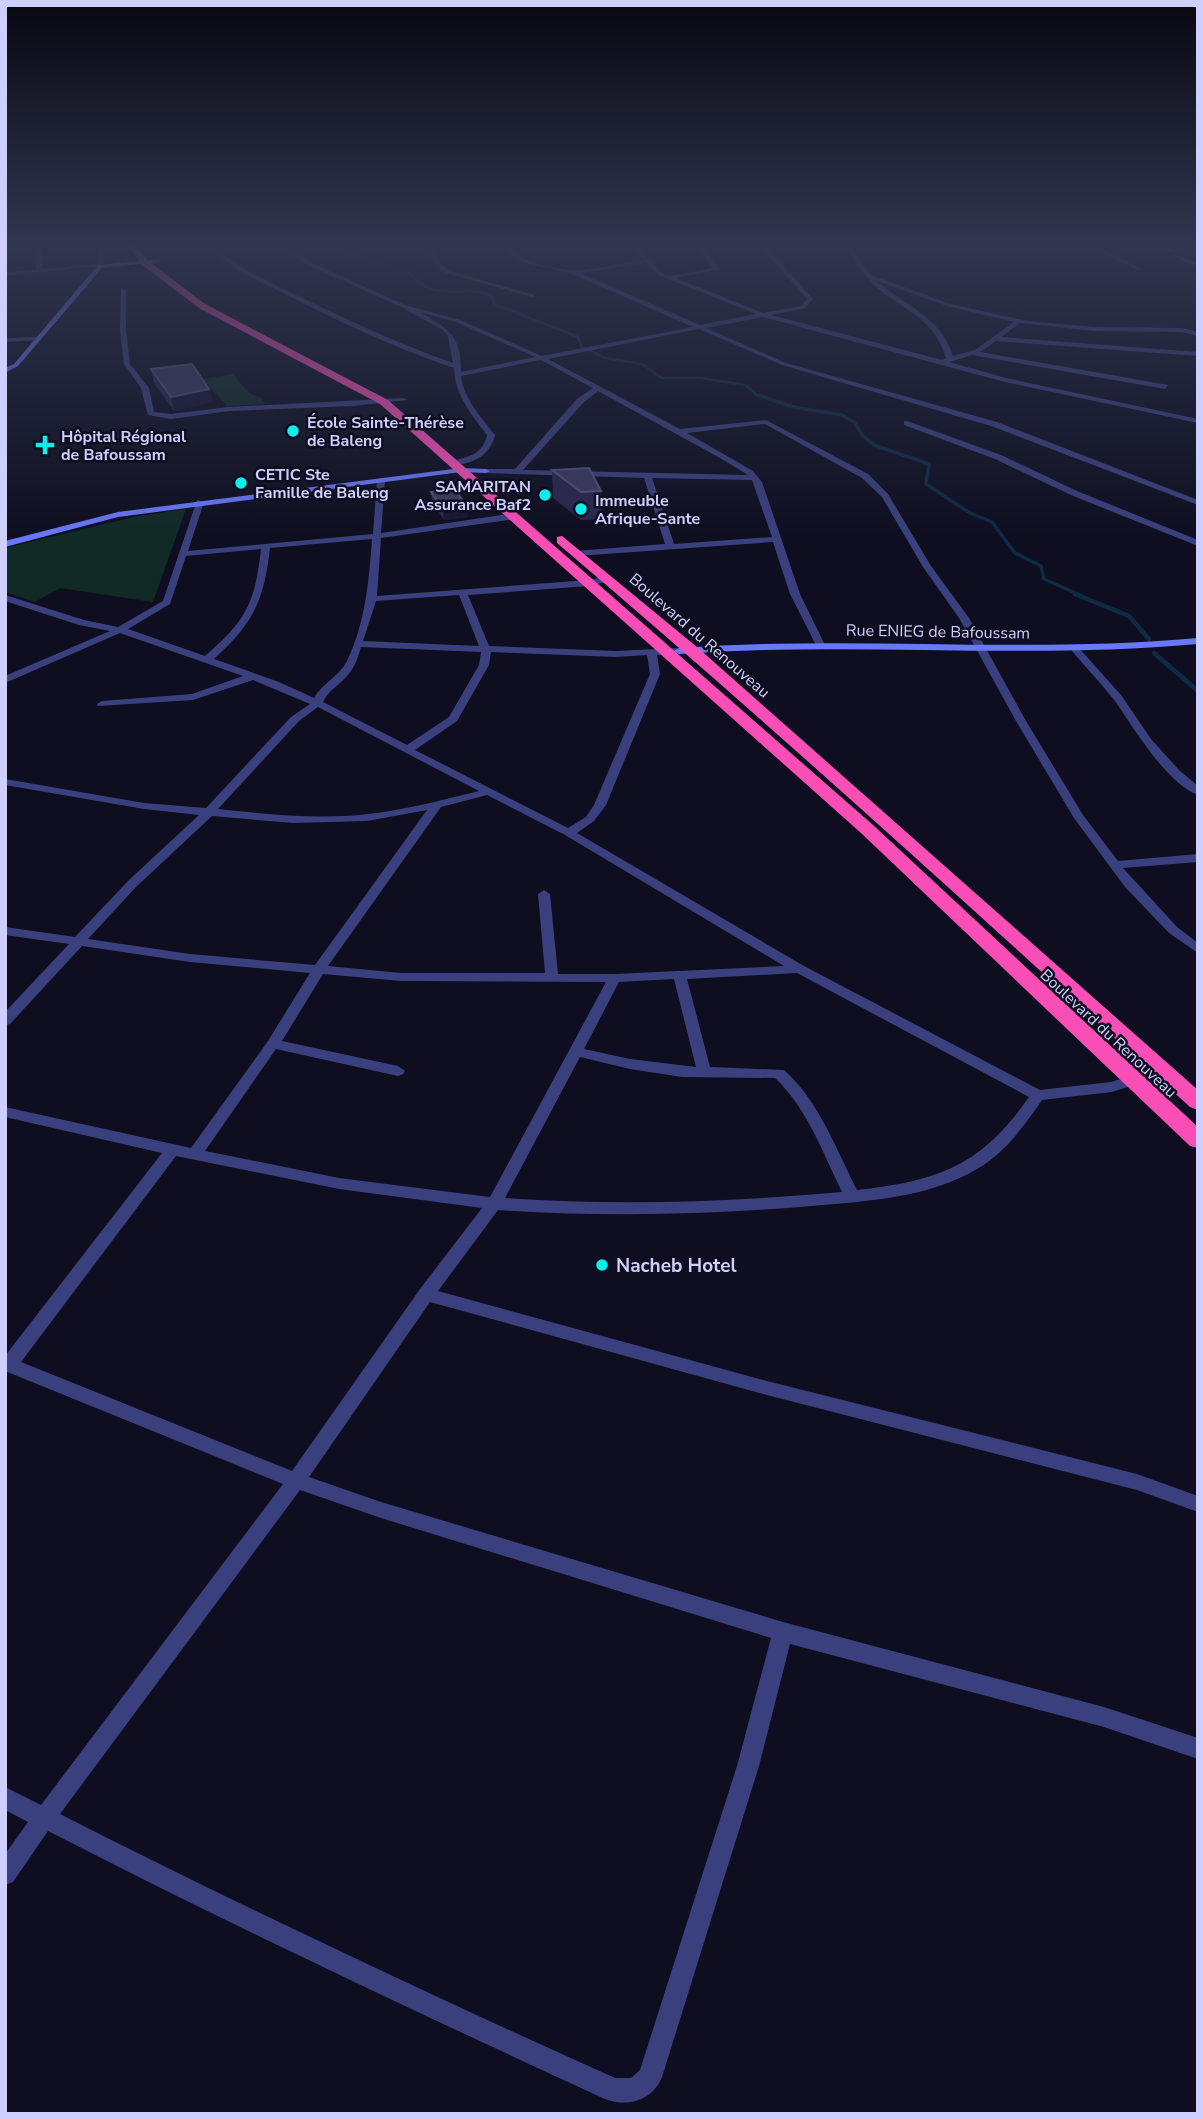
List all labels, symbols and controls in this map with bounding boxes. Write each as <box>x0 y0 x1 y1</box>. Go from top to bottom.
place label: École Sainte-Thérèse de Baleng <box>307 412 464 452</box>
marker: École Sainte-Thérèse de Baleng <box>285 423 301 439</box>
place label: Hôpital Régional de Bafoussam <box>61 426 186 466</box>
marker: Hôpital Régional de Bafoussam <box>35 435 55 455</box>
place label: CETIC Ste Famille de Baleng <box>255 464 389 504</box>
marker: CETIC Ste Famille de Baleng <box>233 475 249 491</box>
place label: SAMARITAN Assurance Baf2 <box>414 476 531 516</box>
marker: SAMARITAN Assurance Baf2 <box>537 487 553 503</box>
place label: Immeuble Afrique-Sante <box>595 490 701 530</box>
marker: Immeuble Afrique-Sante <box>573 501 589 517</box>
street label: Boulevard du Renouveau <box>624 568 774 703</box>
street label: Rue ENIEG de Bafoussam <box>846 619 1030 645</box>
street label: Boulevard du Renouveau <box>1035 964 1182 1103</box>
place label: Nacheb Hotel <box>616 1253 737 1279</box>
marker: Nacheb Hotel <box>594 1257 610 1273</box>

